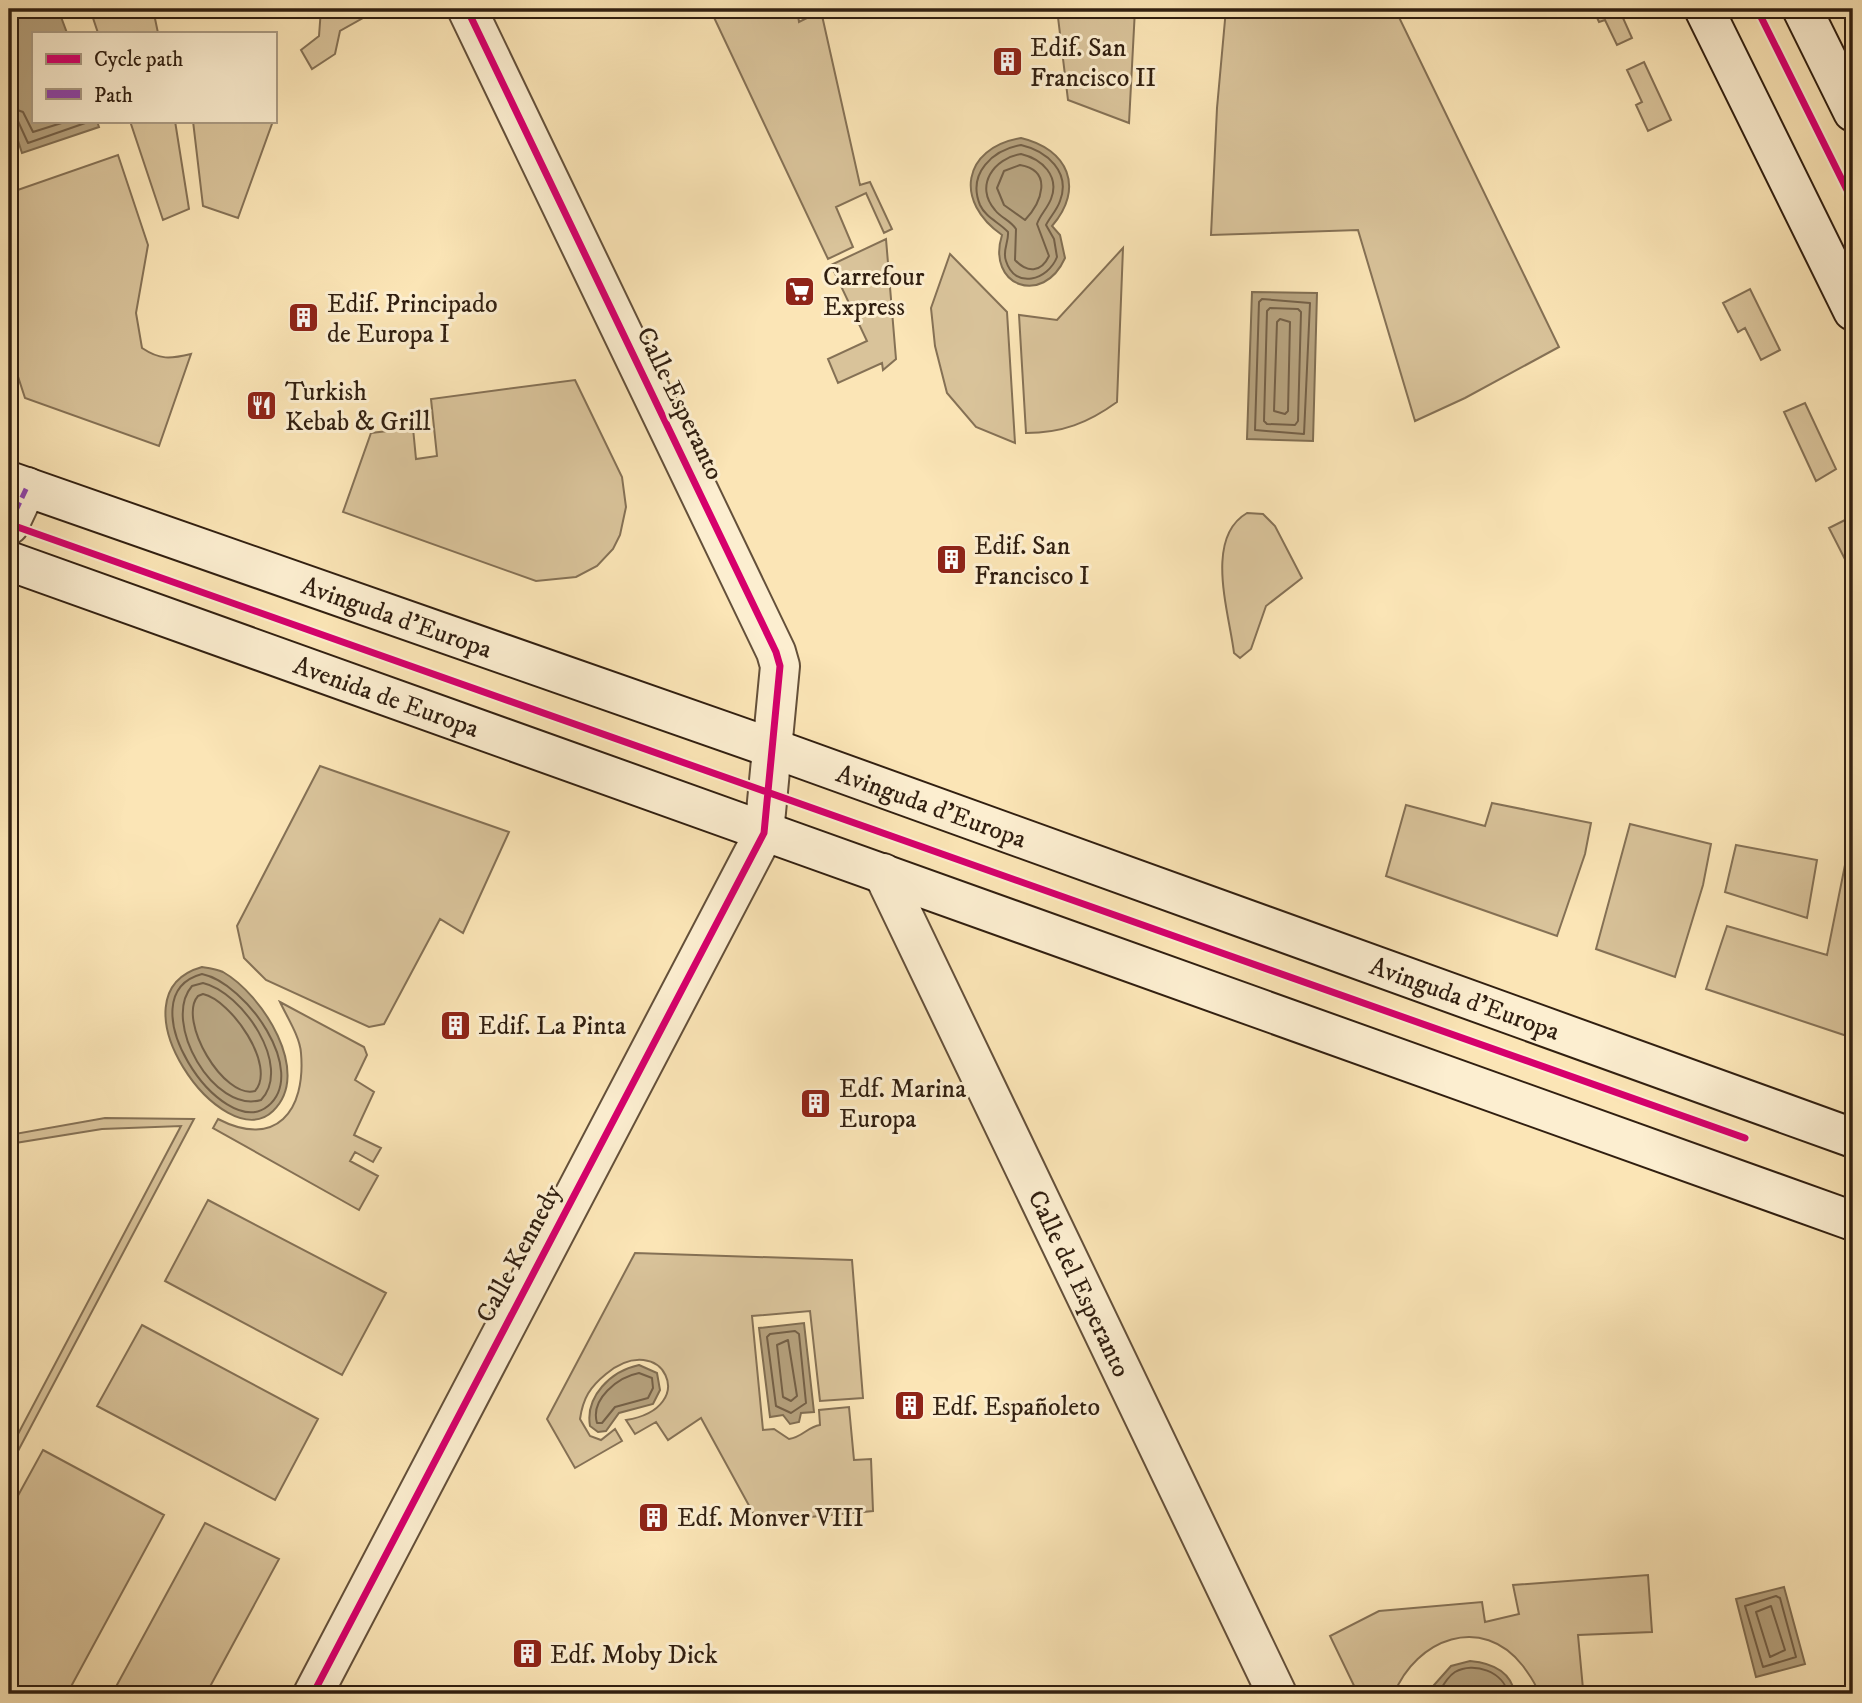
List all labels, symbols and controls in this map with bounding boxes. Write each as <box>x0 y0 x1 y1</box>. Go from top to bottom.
legend <box>32 32 276 122</box>
place label: Edif. San Francisco II <box>1030 32 1156 95</box>
building icon: Edif. San Francisco II <box>990 45 1024 79</box>
text: Cycle path <box>94 47 183 73</box>
text: Path <box>94 83 133 109</box>
place label: Carrefour Express <box>823 261 925 324</box>
supermarket icon: Carrefour Express <box>783 274 817 308</box>
place label: Edif. Principado de Europa I <box>327 288 498 351</box>
building icon: Edif. Principado de Europa I <box>287 301 321 335</box>
street label: Calle Esperanto <box>628 322 731 486</box>
place label: Turkish Kebab & Grill <box>285 376 431 439</box>
restaurant icon: Turkish Kebab & Grill <box>245 389 279 423</box>
place label: Edif. San Francisco I <box>974 530 1090 593</box>
building icon: Edif. San Francisco I <box>934 543 968 577</box>
street label: Avinguda d'Europa <box>297 570 496 667</box>
street label: Avenida de Europa <box>289 649 483 746</box>
street label: Avinguda d'Europa <box>832 758 1031 856</box>
street label: Avinguda d'Europa <box>1365 950 1564 1049</box>
building icon: Edif. La Pinta <box>438 1008 472 1042</box>
place label: Edif. La Pinta <box>478 1010 626 1043</box>
place label: Edf. Marina Europa <box>839 1073 966 1136</box>
building icon: Edf. Marina Europa <box>799 1086 833 1120</box>
street label: Calle Kennedy <box>469 1178 570 1329</box>
street label: Calle del Esperanto <box>1020 1185 1137 1383</box>
building icon: Edf. Españoleto <box>892 1389 926 1423</box>
place label: Edf. Españoleto <box>932 1391 1100 1424</box>
building icon: Edf. Monver VIII <box>637 1500 671 1534</box>
place label: Edf. Monver VIII <box>677 1502 864 1535</box>
building icon: Edf. Moby Dick <box>510 1637 544 1671</box>
place label: Edf. Moby Dick <box>550 1639 718 1672</box>

